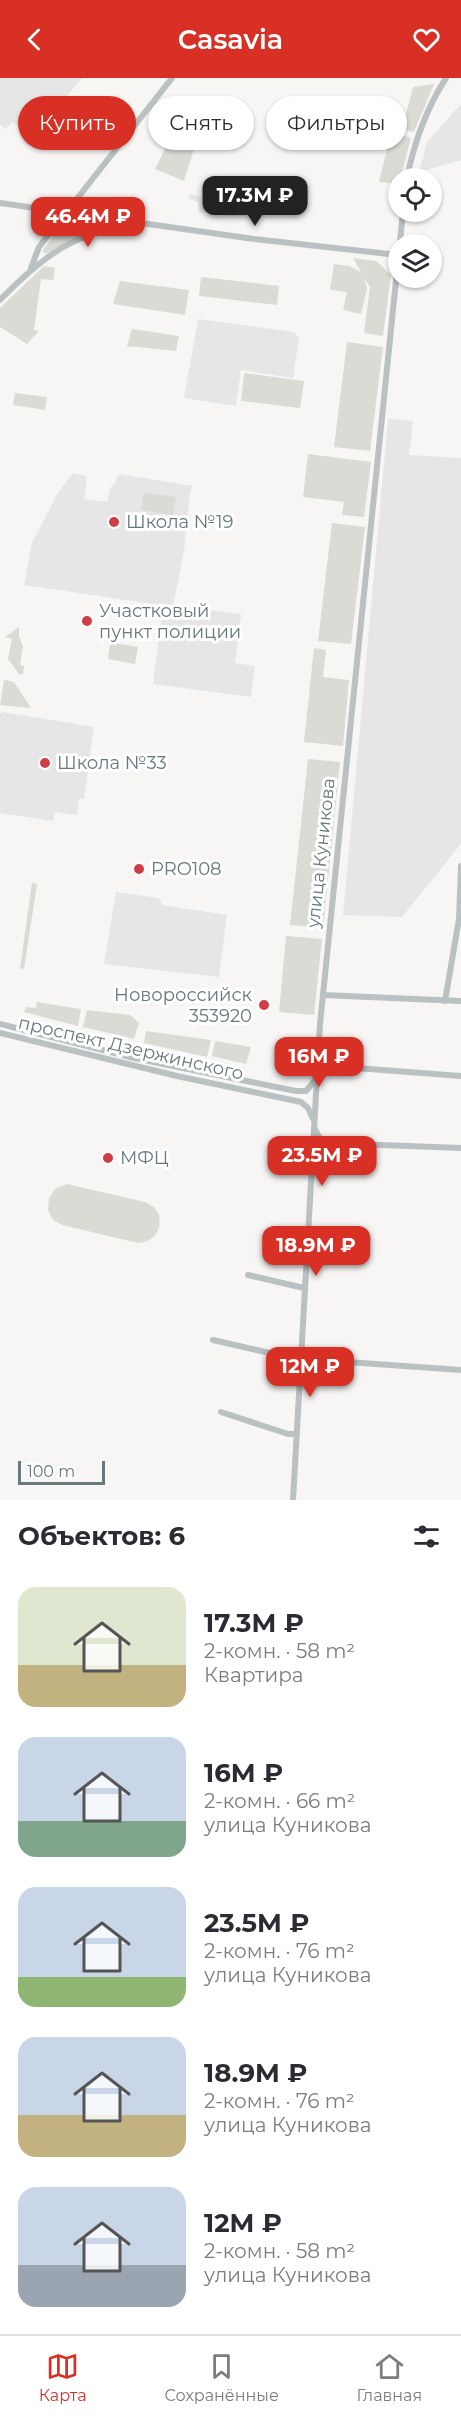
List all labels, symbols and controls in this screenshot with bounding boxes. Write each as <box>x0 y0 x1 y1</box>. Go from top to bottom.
icon: back <box>18 23 51 56</box>
text: Casavia <box>178 23 283 56</box>
icon: heart <box>410 23 443 56</box>
chip: Купить <box>18 96 136 150</box>
chip: Снять <box>148 96 254 150</box>
chip: Фильтры <box>266 96 407 150</box>
map controls <box>388 168 442 288</box>
button: locate <box>388 168 442 222</box>
pin: 17.3M ₽ <box>200 176 310 227</box>
text: 17.3M ₽ <box>217 183 293 207</box>
pin: 46.4M ₽ <box>33 197 143 248</box>
text: 46.4M ₽ <box>45 204 131 228</box>
button: layers <box>388 234 442 288</box>
place label: Школа №19 <box>126 511 233 533</box>
marker: Школа №19 <box>107 515 121 529</box>
place label: Участковый пункт полиции <box>99 600 241 643</box>
marker: Участковый пункт полиции <box>80 614 94 628</box>
place label: Школа №33 <box>57 752 167 774</box>
marker: Школа №33 <box>38 756 52 770</box>
street label: улица Куникова <box>302 777 340 930</box>
place label: PRO108 <box>151 858 222 880</box>
marker: PRO108 <box>132 862 146 876</box>
place label: Новороссийск 353920 <box>114 984 253 1027</box>
marker: Новороссийск 353920 <box>257 998 271 1012</box>
street label: проспект Дзержинского <box>16 1011 246 1085</box>
pin: 16M ₽ <box>277 1037 361 1088</box>
text: 16M ₽ <box>289 1044 349 1068</box>
pin: 23.5M ₽ <box>267 1136 377 1187</box>
text: 23.5M ₽ <box>281 1143 363 1167</box>
place label: МФЦ <box>120 1147 169 1169</box>
marker: МФЦ <box>101 1151 115 1165</box>
pin: 18.9M ₽ <box>261 1226 371 1277</box>
text: 18.9M ₽ <box>276 1233 356 1257</box>
pin: 12M ₽ <box>268 1347 352 1398</box>
text: 12M ₽ <box>280 1354 340 1378</box>
scale bar <box>18 1458 105 1486</box>
text: 100 m <box>27 1462 75 1481</box>
text: Объектов: 6 <box>18 1520 185 1552</box>
icon: filters <box>410 1520 443 1553</box>
text: 17.3M ₽ <box>204 1607 304 1639</box>
icon: home <box>66 1611 138 1683</box>
text: 2-комн. · 58 m² <box>204 1639 355 1663</box>
text: Квартира <box>204 1663 304 1687</box>
text: 16M ₽ <box>204 1757 283 1789</box>
icon: home <box>66 1761 138 1833</box>
text: 2-комн. · 66 m² <box>204 1789 355 1813</box>
text: улица Куникова <box>204 1813 371 1837</box>
text: 23.5M ₽ <box>204 1907 309 1939</box>
icon: home <box>66 1911 138 1983</box>
text: 2-комн. · 76 m² <box>204 1939 355 1963</box>
text: улица Куникова <box>204 1963 371 1987</box>
text: 18.9M ₽ <box>204 2057 307 2089</box>
icon: home <box>66 2061 138 2133</box>
text: 2-комн. · 76 m² <box>204 2089 355 2113</box>
text: улица Куникова <box>204 2113 371 2137</box>
text: 12M ₽ <box>204 2207 282 2239</box>
icon: home <box>66 2211 138 2283</box>
text: 2-комн. · 58 m² <box>204 2239 355 2263</box>
text: улица Куникова <box>204 2263 371 2287</box>
tab: Карта <box>39 2350 87 2405</box>
tab: Сохранённые <box>164 2350 279 2405</box>
tab: Главная <box>356 2350 422 2405</box>

